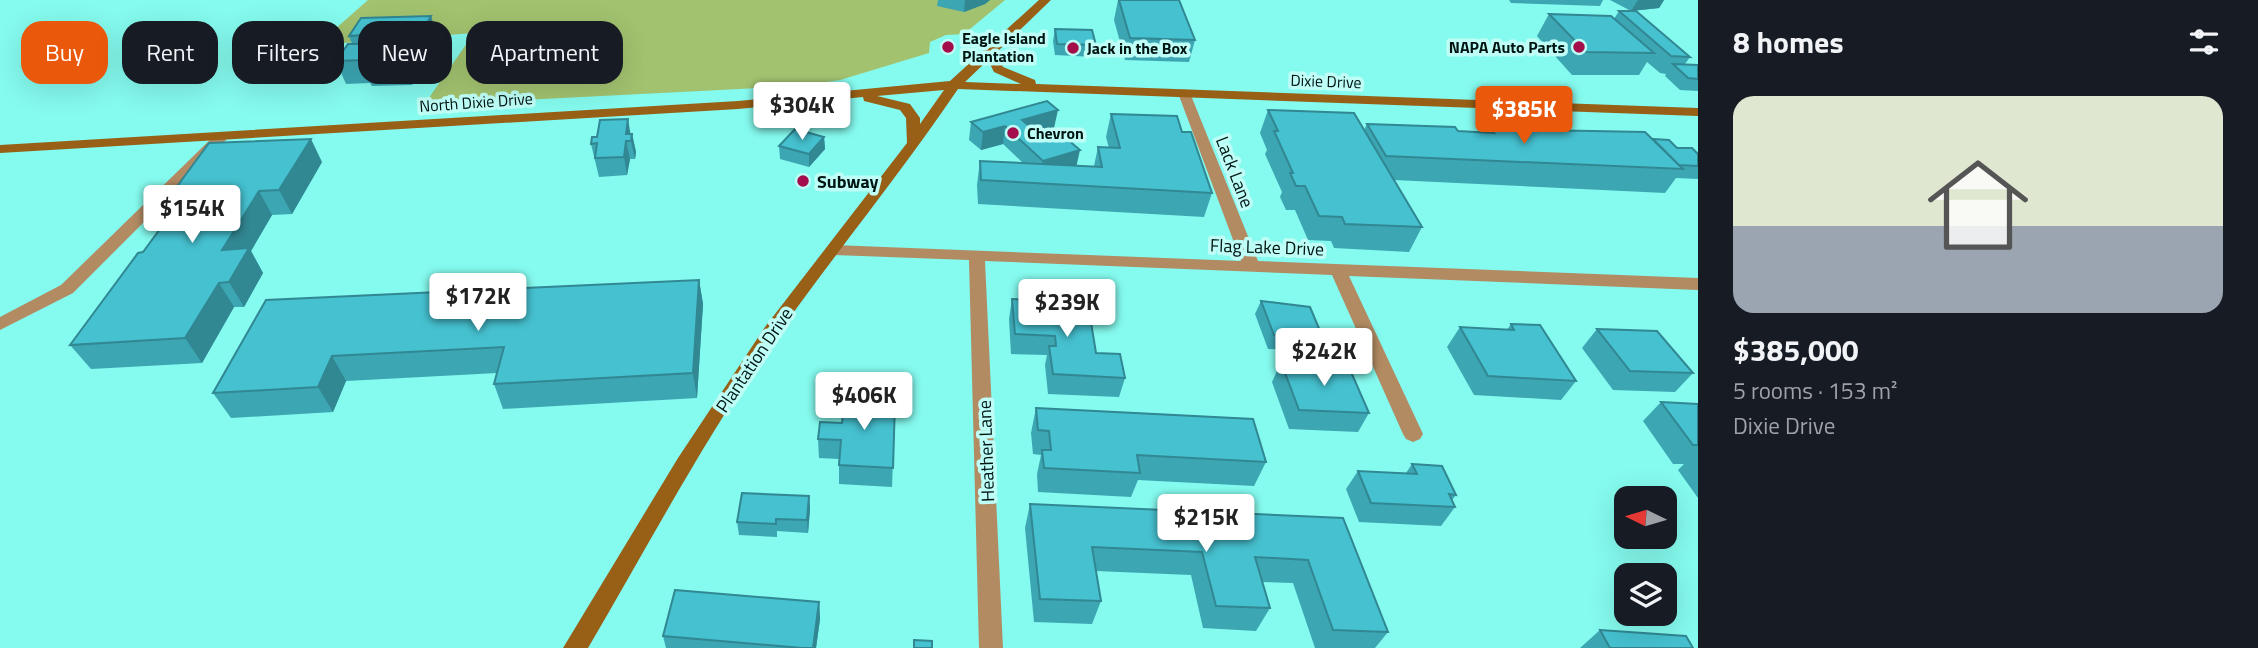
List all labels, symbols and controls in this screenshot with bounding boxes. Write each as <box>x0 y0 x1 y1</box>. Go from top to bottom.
text: 8 homes <box>1733 19 1844 65</box>
chip: Buy <box>21 21 108 84</box>
chip: Rent <box>122 21 218 84</box>
chip: Filters <box>232 21 344 84</box>
chip: New <box>358 21 452 84</box>
chip: Apartment <box>466 21 623 84</box>
icon: filters <box>2185 23 2223 61</box>
place label: Eagle Island Plantation <box>962 26 1046 68</box>
place label: NAPA Auto Parts <box>1449 35 1565 59</box>
place label: Jack in the Box <box>1087 36 1188 60</box>
marker: Eagle Island Plantation <box>940 39 956 55</box>
marker: NAPA Auto Parts <box>1571 39 1587 55</box>
marker: Jack in the Box <box>1065 40 1081 56</box>
street label: Dixie Drive <box>1290 68 1362 94</box>
pin: $304K <box>753 82 851 142</box>
street label: North Dixie Drive <box>418 86 534 118</box>
pin: $385K <box>1475 86 1573 146</box>
text: $304K <box>769 87 835 122</box>
text: $385K <box>1491 91 1557 126</box>
place label: Chevron <box>1027 121 1084 145</box>
marker: Chevron <box>1005 125 1021 141</box>
street label: Lack Lane <box>1209 132 1261 212</box>
icon: home <box>1915 142 2041 268</box>
place label: Subway <box>817 168 879 195</box>
marker: Subway <box>795 173 811 189</box>
pin: $154K <box>143 186 241 245</box>
text: $154K <box>159 190 225 225</box>
street label: Flag Lake Drive <box>1209 232 1325 262</box>
pin: $172K <box>429 274 527 333</box>
text: $172K <box>445 278 511 313</box>
pin: $239K <box>1018 280 1116 339</box>
text: $239K <box>1034 284 1100 319</box>
street label: Plantation Drive <box>709 302 799 418</box>
text: $385,000 <box>1733 327 1859 373</box>
pin: $242K <box>1275 328 1373 388</box>
text: $242K <box>1291 333 1357 368</box>
pin: $406K <box>815 372 913 432</box>
text: 5 rooms · 153 m² <box>1733 373 1897 408</box>
text: $406K <box>831 377 897 412</box>
street label: Heather Lane <box>971 400 1001 502</box>
text: Dixie Drive <box>1733 408 1835 443</box>
north arrow <box>1614 486 1676 550</box>
map controls <box>1614 486 1677 626</box>
pin: $215K <box>1157 494 1255 554</box>
text: $215K <box>1173 499 1239 534</box>
button: layers <box>1614 563 1677 626</box>

